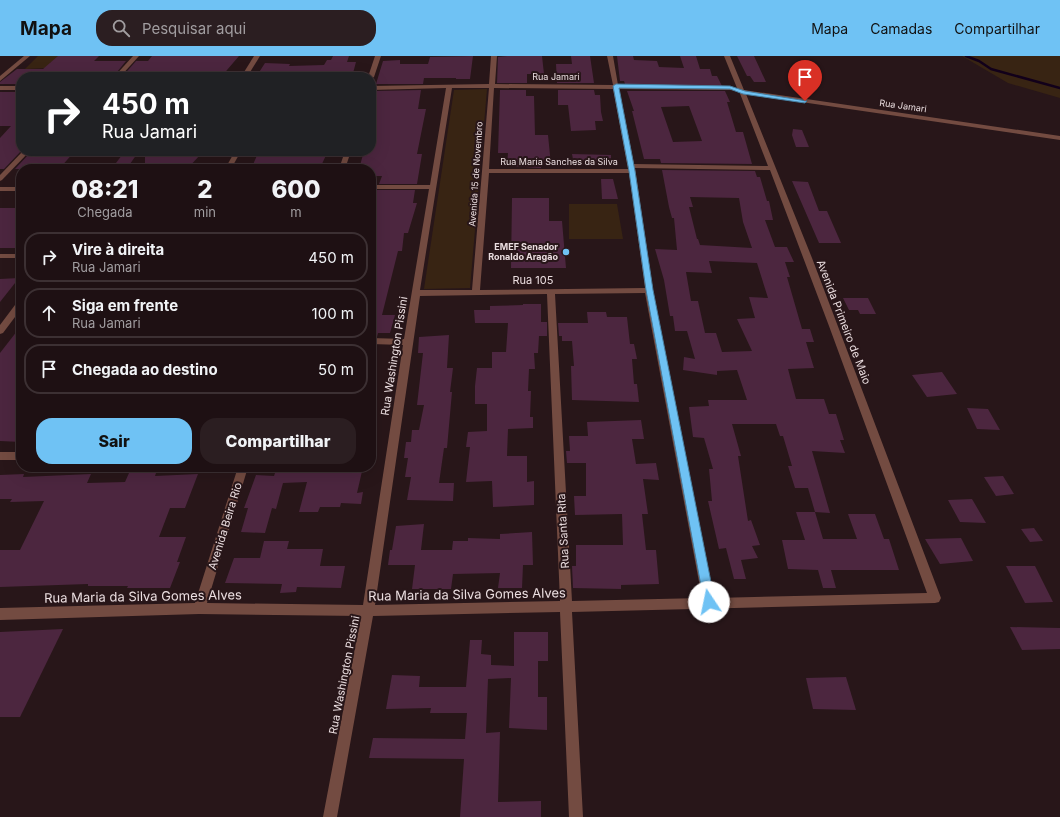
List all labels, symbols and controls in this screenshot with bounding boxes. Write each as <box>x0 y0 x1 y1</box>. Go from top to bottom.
search box <box>96 10 376 46</box>
text: Mapa <box>20 17 72 40</box>
icon: search <box>110 17 132 39</box>
text: Pesquisar aqui <box>142 19 246 38</box>
text: Mapa <box>811 20 848 37</box>
text: Camadas <box>870 20 932 37</box>
text: Compartilhar <box>954 20 1040 37</box>
pin <box>788 60 822 101</box>
icon: arrive <box>794 66 816 88</box>
street label: Rua Jamari <box>532 71 580 82</box>
text: 450 m <box>102 87 190 121</box>
icon: right <box>36 88 88 140</box>
street label: Rua Jamari <box>879 97 927 114</box>
text: Rua Jamari <box>102 121 197 142</box>
street label: Avenida 15 de Novembro <box>466 121 485 227</box>
street label: Rua Maria Sanches da Silva <box>500 156 618 167</box>
text: 08:21 <box>71 175 138 204</box>
text: 2 <box>197 175 213 204</box>
text: 600 <box>271 175 321 204</box>
text: Chegada <box>77 204 133 220</box>
text: min <box>194 204 216 220</box>
text: m <box>290 204 302 220</box>
text: Vire à direita <box>72 240 164 259</box>
place label: EMEF Senador Ronaldo Aragão <box>488 241 558 262</box>
icon: right <box>38 246 60 268</box>
marker: EMEF Senador Ronaldo Aragão <box>561 247 571 257</box>
text: 450 m <box>308 248 354 267</box>
street label: Avenida Primeiro de Maio <box>814 258 874 387</box>
text: Rua Jamari <box>72 259 141 275</box>
street label: Rua 105 <box>513 273 554 287</box>
street label: Rua Washington Pissini <box>378 295 410 417</box>
text: Siga em frente <box>72 296 178 315</box>
icon: ahead <box>38 302 60 324</box>
text: 100 m <box>312 304 354 323</box>
text: Rua Jamari <box>72 315 141 331</box>
icon: arrive <box>38 358 60 380</box>
text: Chegada ao destino <box>72 360 218 379</box>
text: 50 m <box>318 360 354 379</box>
button: Sair <box>36 418 192 464</box>
button: Compartilhar <box>200 418 356 464</box>
street label: Avenida Beira Rio <box>205 480 245 571</box>
street label: Rua Santa Rita <box>554 493 572 569</box>
position arrow <box>688 581 730 623</box>
street label: Rua Maria da Silva Gomes Alves <box>368 584 566 604</box>
street label: Rua Maria da Silva Gomes Alves <box>44 586 242 606</box>
street label: Rua Washington Pissini <box>326 615 362 735</box>

